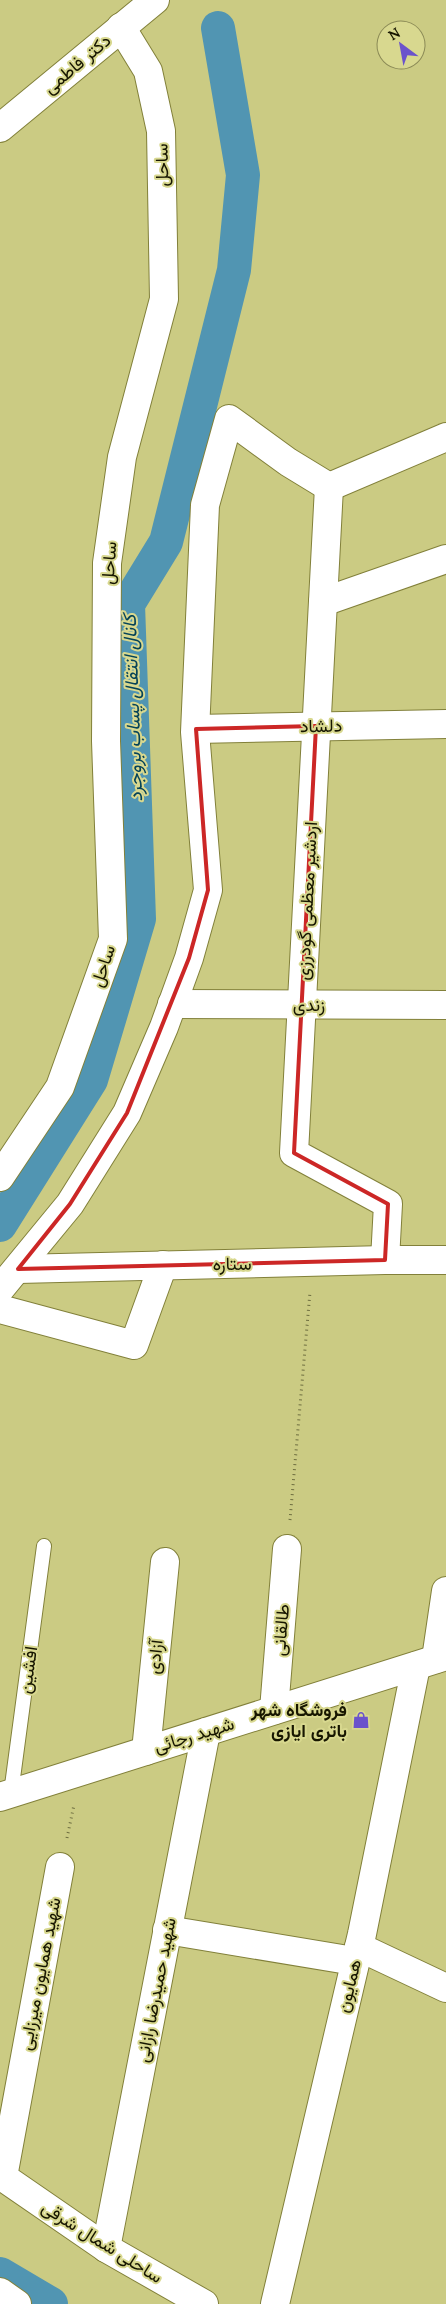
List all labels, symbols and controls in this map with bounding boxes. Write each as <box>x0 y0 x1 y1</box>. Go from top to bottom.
north arrow <box>376 20 426 70</box>
text: N <box>385 23 404 44</box>
street label: دکتر فاطمی <box>38 29 115 99</box>
street label: ساحل <box>150 143 173 187</box>
street label: ساحل <box>96 541 121 585</box>
water label: کانال انتقال پساب بروجرد <box>117 611 149 802</box>
street label: دلشاد <box>300 714 342 737</box>
street label: اردشیر معظمی گودرزی <box>291 821 322 981</box>
street label: ساحل <box>85 942 120 990</box>
street label: زندی <box>293 993 325 1016</box>
street label: ستاره <box>212 1252 252 1275</box>
street label: طالقانی <box>267 1603 294 1657</box>
street label: آزادی <box>141 1637 168 1675</box>
street label: افشین <box>13 1645 42 1695</box>
place label: فروشگاه شهر باتری ایازی <box>250 1698 347 1742</box>
shop icon: فروشگاه شهر باتری ایازی <box>351 1710 371 1730</box>
street label: شهید رجائی <box>151 1711 237 1758</box>
street label: شهید همایون میرزایی <box>13 1895 66 2052</box>
street label: شهید حمیدرضا رازانی <box>130 1916 181 2064</box>
street label: همایون <box>331 1957 366 2015</box>
street label: ساحلی شمال شرقی <box>37 2195 167 2288</box>

